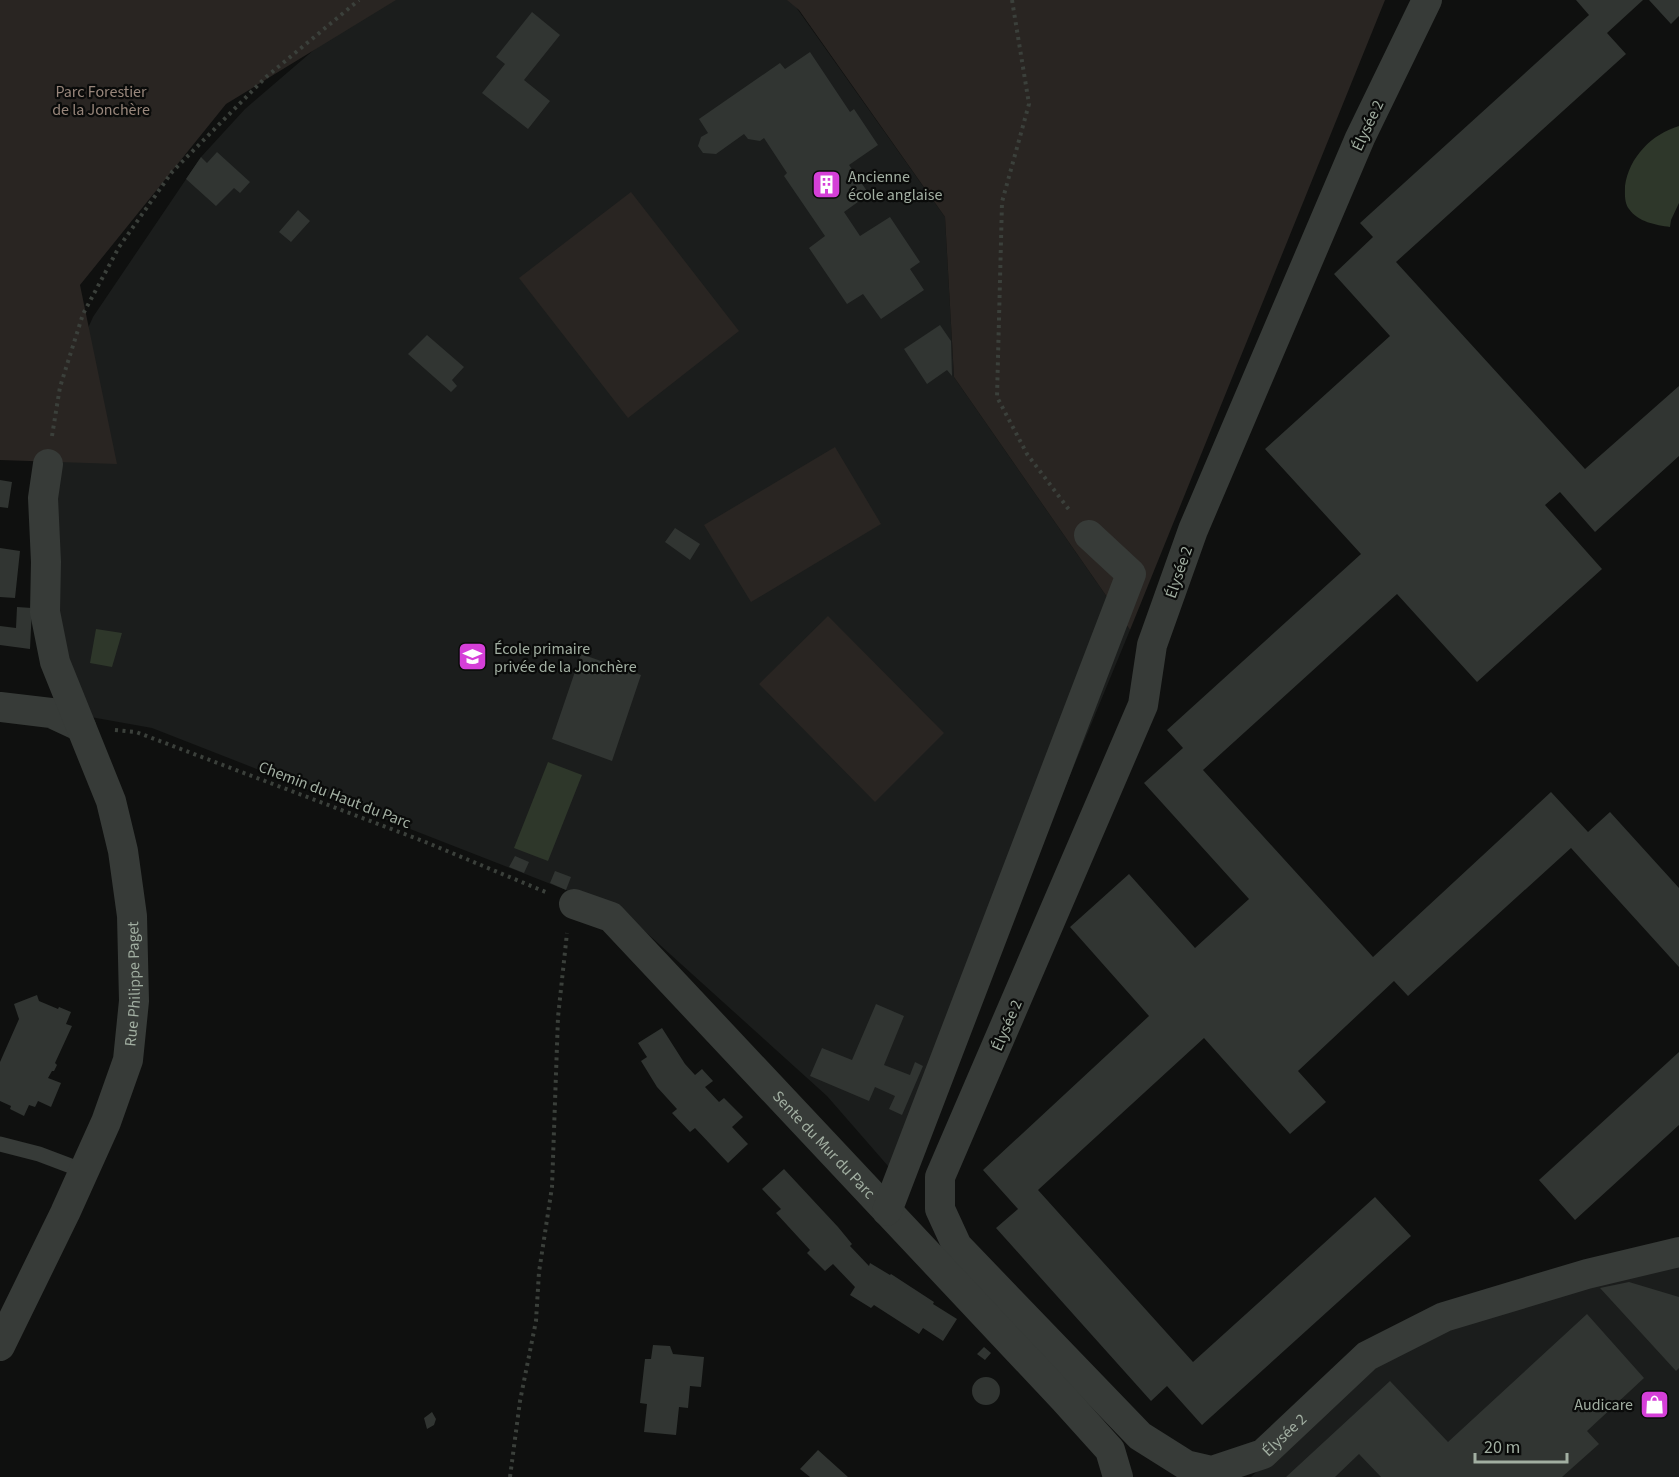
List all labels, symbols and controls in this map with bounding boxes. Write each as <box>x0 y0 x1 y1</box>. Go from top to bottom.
park label: Parc Forestier de la Jonchère <box>52 81 150 121</box>
street label: Élysée 2 <box>1347 96 1389 154</box>
place label: Ancienne école anglaise <box>848 166 942 206</box>
building icon: Ancienne école anglaise <box>811 169 843 201</box>
street label: Élysée 2 <box>1160 543 1198 601</box>
place label: École primaire privée de la Jonchère <box>494 638 637 678</box>
school or university icon: École primaire privée de la Jonchère <box>457 641 489 673</box>
street label: Chemin du Haut du Parc <box>255 756 414 834</box>
street label: Rue Philippe Paget <box>119 921 146 1047</box>
street label: Élysée 2 <box>986 996 1028 1054</box>
street label: Sente du Mur du Parc <box>767 1086 880 1204</box>
shop icon: Audicare <box>1638 1388 1670 1420</box>
place label: Audicare <box>1574 1394 1633 1416</box>
street label: Élysée 2 <box>1257 1409 1312 1462</box>
scale bar <box>1475 1426 1566 1464</box>
text: 20 m <box>1484 1435 1520 1460</box>

